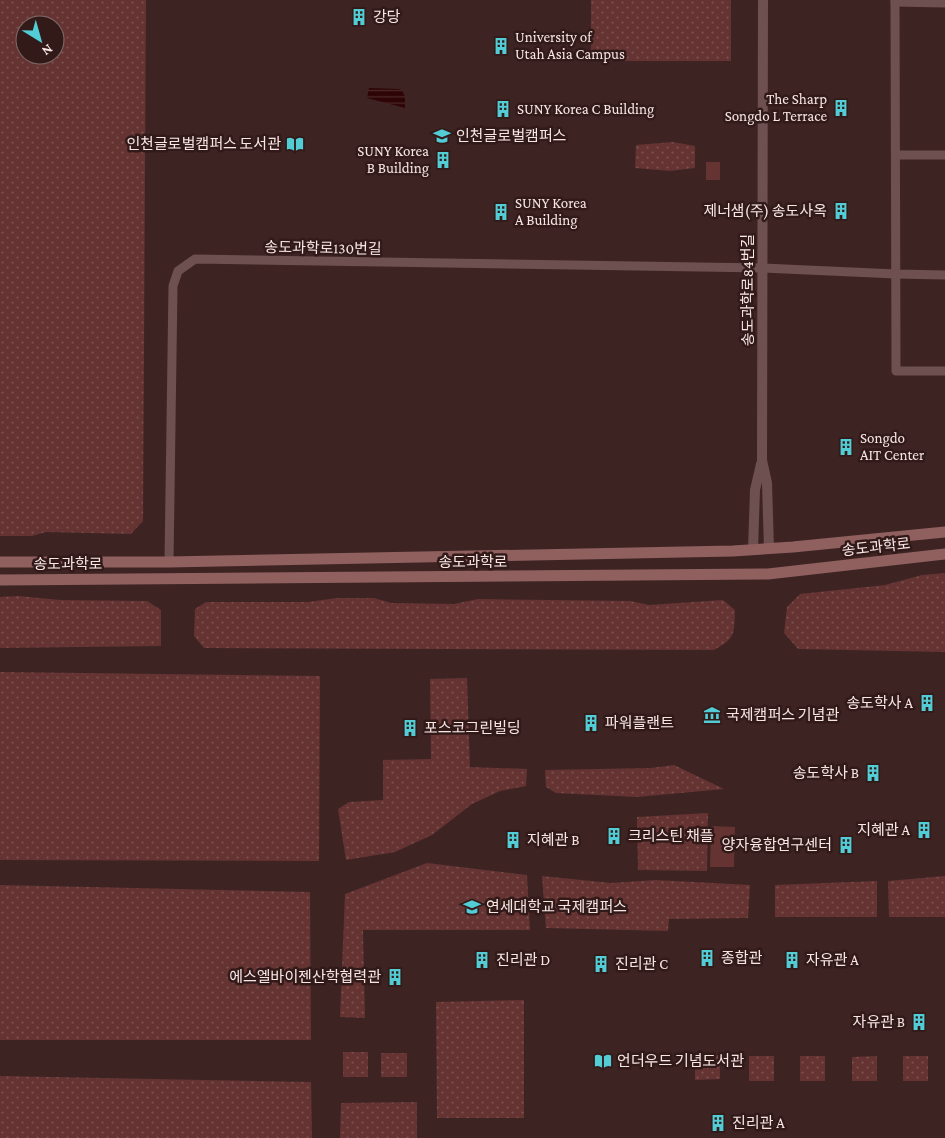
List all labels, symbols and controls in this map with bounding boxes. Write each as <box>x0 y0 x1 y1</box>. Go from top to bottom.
building icon: 강당 <box>349 7 369 27</box>
place label: 강당 <box>373 9 401 25</box>
north arrow <box>15 15 65 65</box>
place label: University of Utah Asia Campus <box>515 29 625 63</box>
building icon: University of Utah Asia Campus <box>491 36 511 56</box>
text: N <box>39 41 56 60</box>
place label: The Sharp Songdo L Terrace <box>725 91 827 125</box>
building icon: The Sharp Songdo L Terrace <box>831 98 851 118</box>
building icon: SUNY Korea C Building <box>493 99 513 119</box>
place label: SUNY Korea C Building <box>517 101 654 118</box>
school or university icon: 인천글로벌캠퍼스 <box>432 126 452 146</box>
place label: 인천글로벌캠퍼스 <box>456 127 567 144</box>
library icon: 인천글로벌캠퍼스 도서관 <box>285 134 305 154</box>
place label: 인천글로벌캠퍼스 도서관 <box>126 135 281 152</box>
place label: SUNY Korea B Building <box>357 143 429 177</box>
building icon: SUNY Korea B Building <box>433 150 453 170</box>
place label: SUNY Korea A Building <box>515 195 587 229</box>
building icon: 제너샘(주) 송도사옥 <box>831 201 851 221</box>
building icon: SUNY Korea A Building <box>491 202 511 222</box>
place label: 제너샘(주) 송도사옥 <box>703 203 827 220</box>
street label: 송도과학로84번길 <box>739 234 756 346</box>
street label: 송도과학로130번길 <box>264 238 382 257</box>
place label: Songdo AIT Center <box>860 430 925 463</box>
building icon: Songdo AIT Center <box>836 437 856 457</box>
street label: 송도과학로 <box>841 534 911 559</box>
street label: 송도과학로 <box>438 553 508 570</box>
street label: 송도과학로 <box>33 555 103 572</box>
building icon: 송도학사 A <box>917 693 937 713</box>
place label: 송도학사 A <box>846 694 913 711</box>
museum icon: 국제캠퍼스 기념관 <box>702 705 722 725</box>
place label: 국제캠퍼스 기념관 <box>726 707 839 723</box>
building icon: 파워플랜트 <box>581 713 601 733</box>
place label: 파워플랜트 <box>605 715 674 731</box>
building icon: 포스코그린빌딩 <box>400 718 420 738</box>
place label: 포스코그린빌딩 <box>424 720 521 736</box>
building icon: 송도학사 B <box>863 763 883 783</box>
place label: 송도학사 B <box>793 764 859 781</box>
building icon: 지혜관 A <box>914 820 934 840</box>
place label: 지혜관 A <box>857 822 910 838</box>
building icon: 크리스틴 채플 <box>604 826 624 846</box>
place label: 크리스틴 채플 <box>628 828 714 844</box>
building icon: 지혜관 B <box>503 830 523 850</box>
place label: 지혜관 B <box>527 832 579 848</box>
building icon: 양자융합연구센터 <box>836 835 856 855</box>
place label: 양자융합연구센터 <box>722 837 832 853</box>
school or university icon: 연세대학교 국제캠퍼스 <box>462 897 482 917</box>
place label: 연세대학교 국제캠퍼스 <box>486 898 627 915</box>
building icon: 종합관 <box>697 948 717 968</box>
building icon: 진리관 D <box>472 950 492 970</box>
place label: 종합관 <box>721 950 763 966</box>
building icon: 자유관 A <box>782 950 802 970</box>
place label: 진리관 D <box>496 952 550 968</box>
place label: 자유관 A <box>806 952 859 968</box>
building icon: 진리관 C <box>591 954 611 974</box>
place label: 진리관 C <box>615 956 668 972</box>
building icon: 에스엘바이젠산학협력관 <box>385 967 405 987</box>
place label: 에스엘바이젠산학협력관 <box>229 968 381 985</box>
building icon: 자유관 B <box>909 1012 929 1032</box>
place label: 자유관 B <box>853 1014 905 1030</box>
library icon: 언더우드 기념도서관 <box>593 1051 613 1071</box>
place label: 언더우드 기념도서관 <box>617 1053 744 1069</box>
building icon: 진리관 A <box>708 1113 728 1133</box>
place label: 진리관 A <box>732 1115 785 1131</box>

